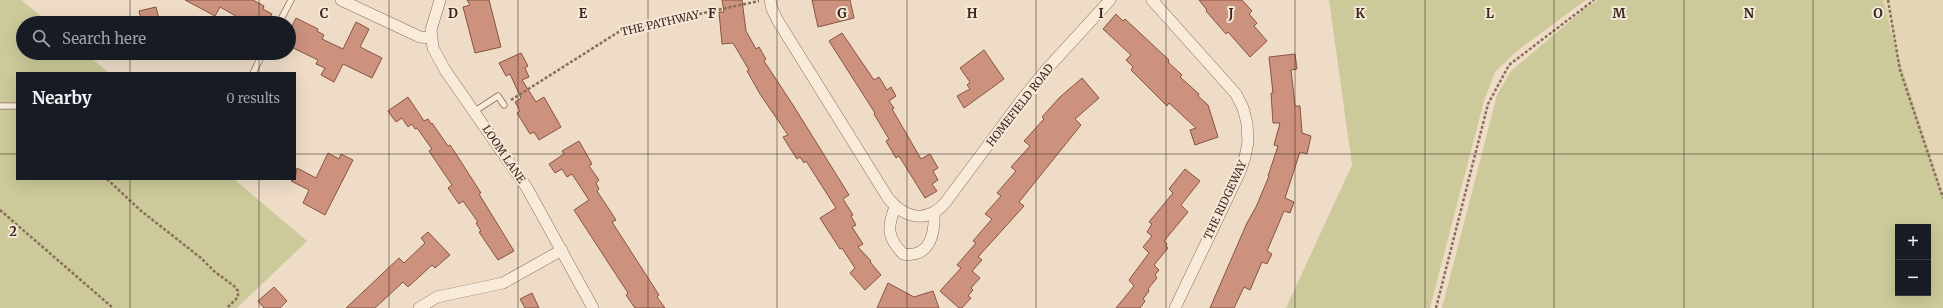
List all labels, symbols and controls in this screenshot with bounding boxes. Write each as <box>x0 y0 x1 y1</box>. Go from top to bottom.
text: C <box>320 5 329 22</box>
text: D <box>448 5 458 22</box>
text: E <box>579 5 588 22</box>
text: F <box>708 5 716 22</box>
text: G <box>837 5 847 22</box>
text: H <box>967 5 978 22</box>
text: I <box>1098 5 1104 22</box>
text: J <box>1227 5 1234 22</box>
text: K <box>1355 5 1365 22</box>
text: L <box>1486 5 1495 22</box>
text: M <box>1612 5 1626 22</box>
text: N <box>1744 5 1755 22</box>
text: O <box>1873 5 1883 22</box>
street label: THE PATHWAY <box>619 7 702 39</box>
search box <box>16 16 296 60</box>
icon: search <box>30 27 52 49</box>
text: Search here <box>62 29 146 48</box>
street label: HOMEFIELD ROAD <box>983 61 1057 149</box>
text: Nearby <box>32 87 92 109</box>
text: 0 results <box>226 90 280 107</box>
street label: LOOM LANE <box>480 122 529 186</box>
street label: THE RIDGEWAY <box>1201 157 1250 242</box>
text: 2 <box>9 223 17 240</box>
map controls <box>1895 224 1931 296</box>
button: + <box>1895 224 1931 260</box>
button: − <box>1895 260 1931 296</box>

